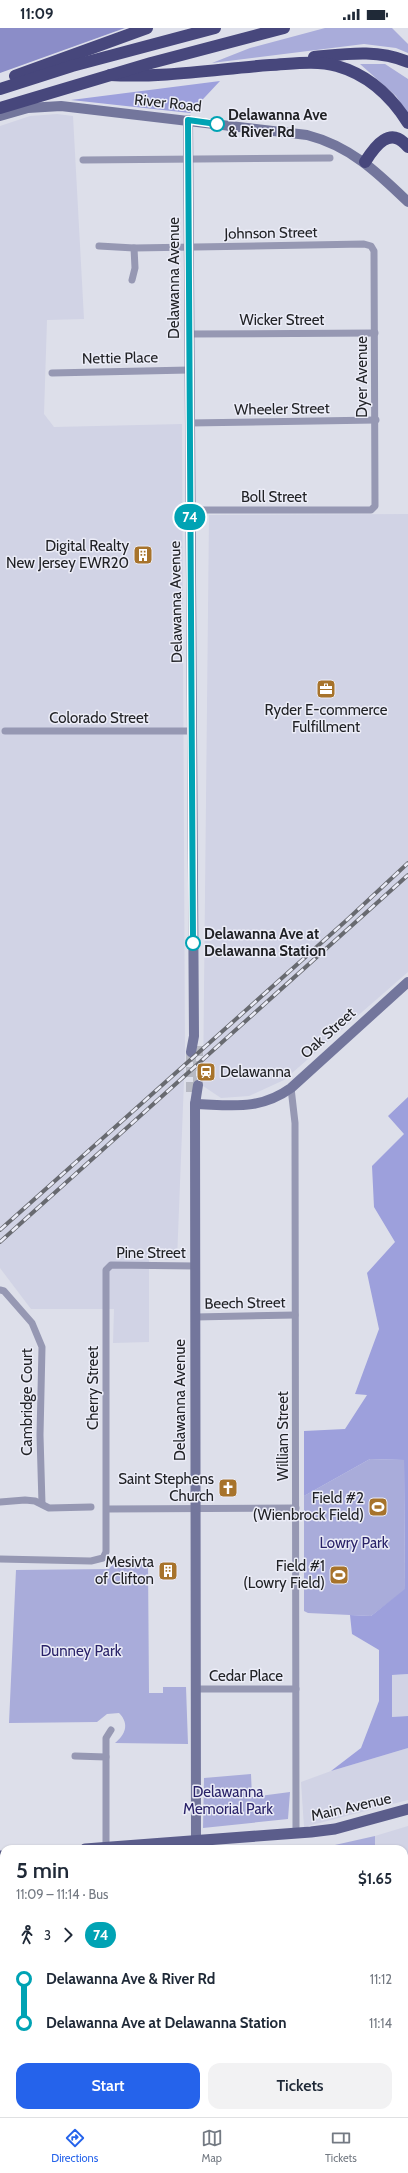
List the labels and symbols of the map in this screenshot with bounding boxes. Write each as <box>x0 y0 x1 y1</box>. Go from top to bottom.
street label: River Road <box>133 91 203 115</box>
place label: Delawanna Ave & River Rd <box>228 106 327 141</box>
marker: Delawanna Ave & River Rd <box>209 116 225 132</box>
street label: Delawanna Avenue <box>165 217 183 339</box>
street label: Johnson Street <box>223 223 318 243</box>
street label: Wicker Street <box>240 311 324 329</box>
street label: Dyer Avenue <box>353 336 371 418</box>
street label: Nettie Place <box>82 348 158 368</box>
street label: Wheeler Street <box>234 399 330 419</box>
street label: Boll Street <box>241 488 307 506</box>
line badge: 74 <box>172 504 208 530</box>
place label: Digital Realty New Jersey EWR20 <box>6 537 129 572</box>
street label: Delawanna Avenue <box>166 541 186 663</box>
building icon: Digital Realty New Jersey EWR20 <box>132 544 154 566</box>
office icon: Ryder E-commerce Fulfillment <box>315 678 337 700</box>
place label: Ryder E-commerce Fulfillment <box>265 701 388 736</box>
street label: Colorado Street <box>49 709 149 727</box>
place label: Delawanna Ave at Delawanna Station <box>204 925 326 960</box>
marker: Delawanna Ave at Delawanna Station <box>185 935 201 951</box>
street label: Oak Street <box>297 1004 359 1062</box>
station icon: Delawanna <box>195 1061 217 1083</box>
place label: Delawanna <box>220 1063 292 1081</box>
street label: Pine Street <box>116 1244 186 1262</box>
street label: Beech Street <box>204 1293 286 1313</box>
street label: Delawanna Avenue <box>171 1339 189 1461</box>
street label: Cherry Street <box>84 1346 102 1430</box>
street label: Cambridge Court <box>18 1348 36 1456</box>
street label: William Street <box>274 1391 292 1481</box>
place label: Saint Stephens Church <box>118 1470 214 1505</box>
church icon: Saint Stephens Church <box>217 1477 239 1499</box>
place label: Field #2 (Wienbrock Field) <box>253 1489 364 1524</box>
sports icon: Field #2 (Wienbrock Field) <box>367 1496 389 1518</box>
park label: Lowry Park <box>319 1534 389 1552</box>
place label: Mesivta of Clifton <box>95 1553 155 1588</box>
place label: Field #1 (Lowry Field) <box>243 1557 325 1592</box>
building icon: Mesivta of Clifton <box>157 1560 179 1582</box>
sports icon: Field #1 (Lowry Field) <box>328 1564 350 1586</box>
park label: Dunney Park <box>40 1642 122 1660</box>
street label: Cedar Place <box>209 1667 283 1685</box>
park label: Delawanna Memorial Park <box>183 1783 273 1818</box>
street label: Main Avenue <box>309 1789 393 1825</box>

